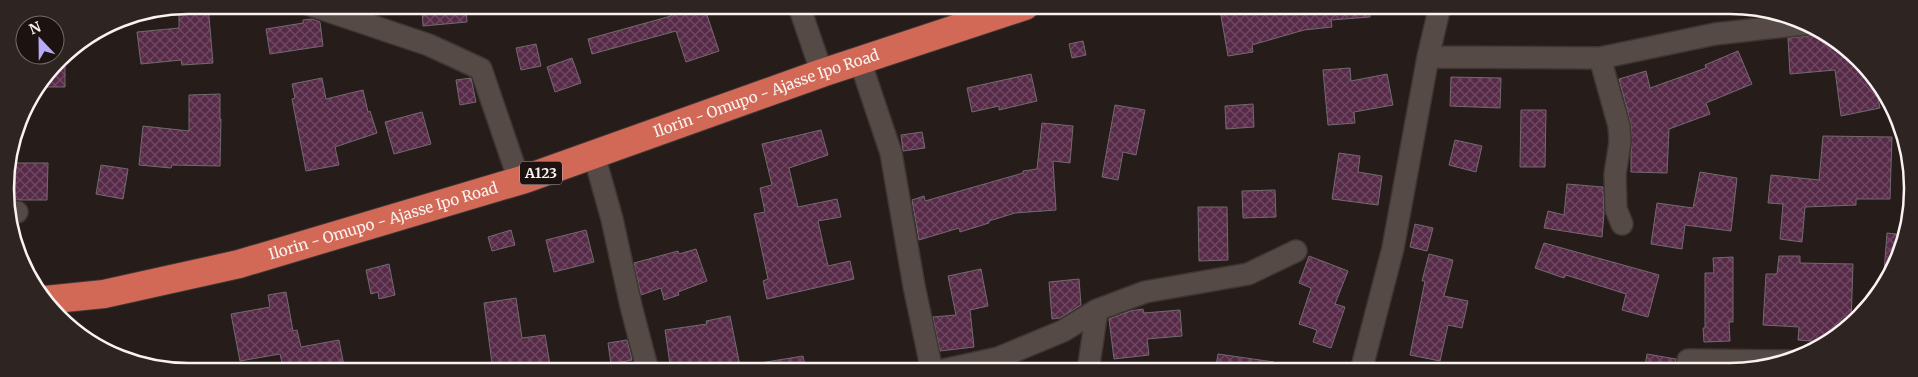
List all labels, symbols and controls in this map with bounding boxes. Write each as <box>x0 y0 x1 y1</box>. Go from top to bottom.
north arrow <box>15 15 65 65</box>
text: N <box>27 18 44 38</box>
street label: Ilorin - Omupo - Ajasse Ipo Road <box>651 45 881 141</box>
road number: A123 <box>520 162 562 184</box>
street label: Ilorin - Omupo - Ajasse Ipo Road <box>266 178 500 264</box>

